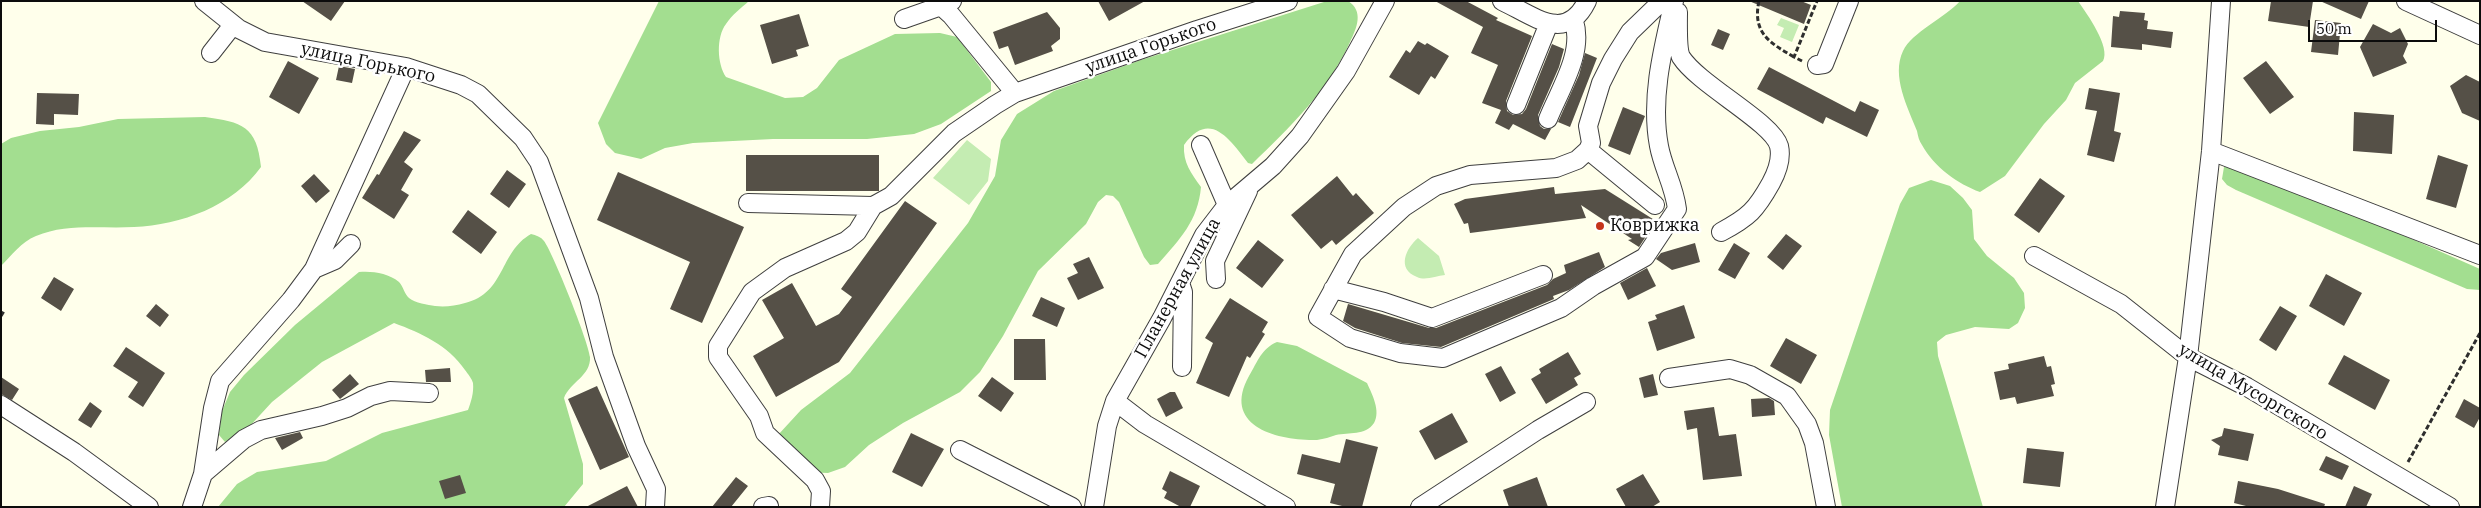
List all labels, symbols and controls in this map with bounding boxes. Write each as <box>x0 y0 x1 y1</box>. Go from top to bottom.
scale bar <box>2311 10 2440 42</box>
street label: улица Горького <box>1083 13 1219 79</box>
text: 50 m <box>2316 19 2352 38</box>
street label: улица Горького <box>299 38 437 88</box>
street label: Планерная улица <box>1130 214 1226 362</box>
place label: Коврижка <box>1610 215 1700 237</box>
marker: Коврижка <box>1594 220 1606 232</box>
street label: улица Мусоргского <box>2174 339 2332 445</box>

